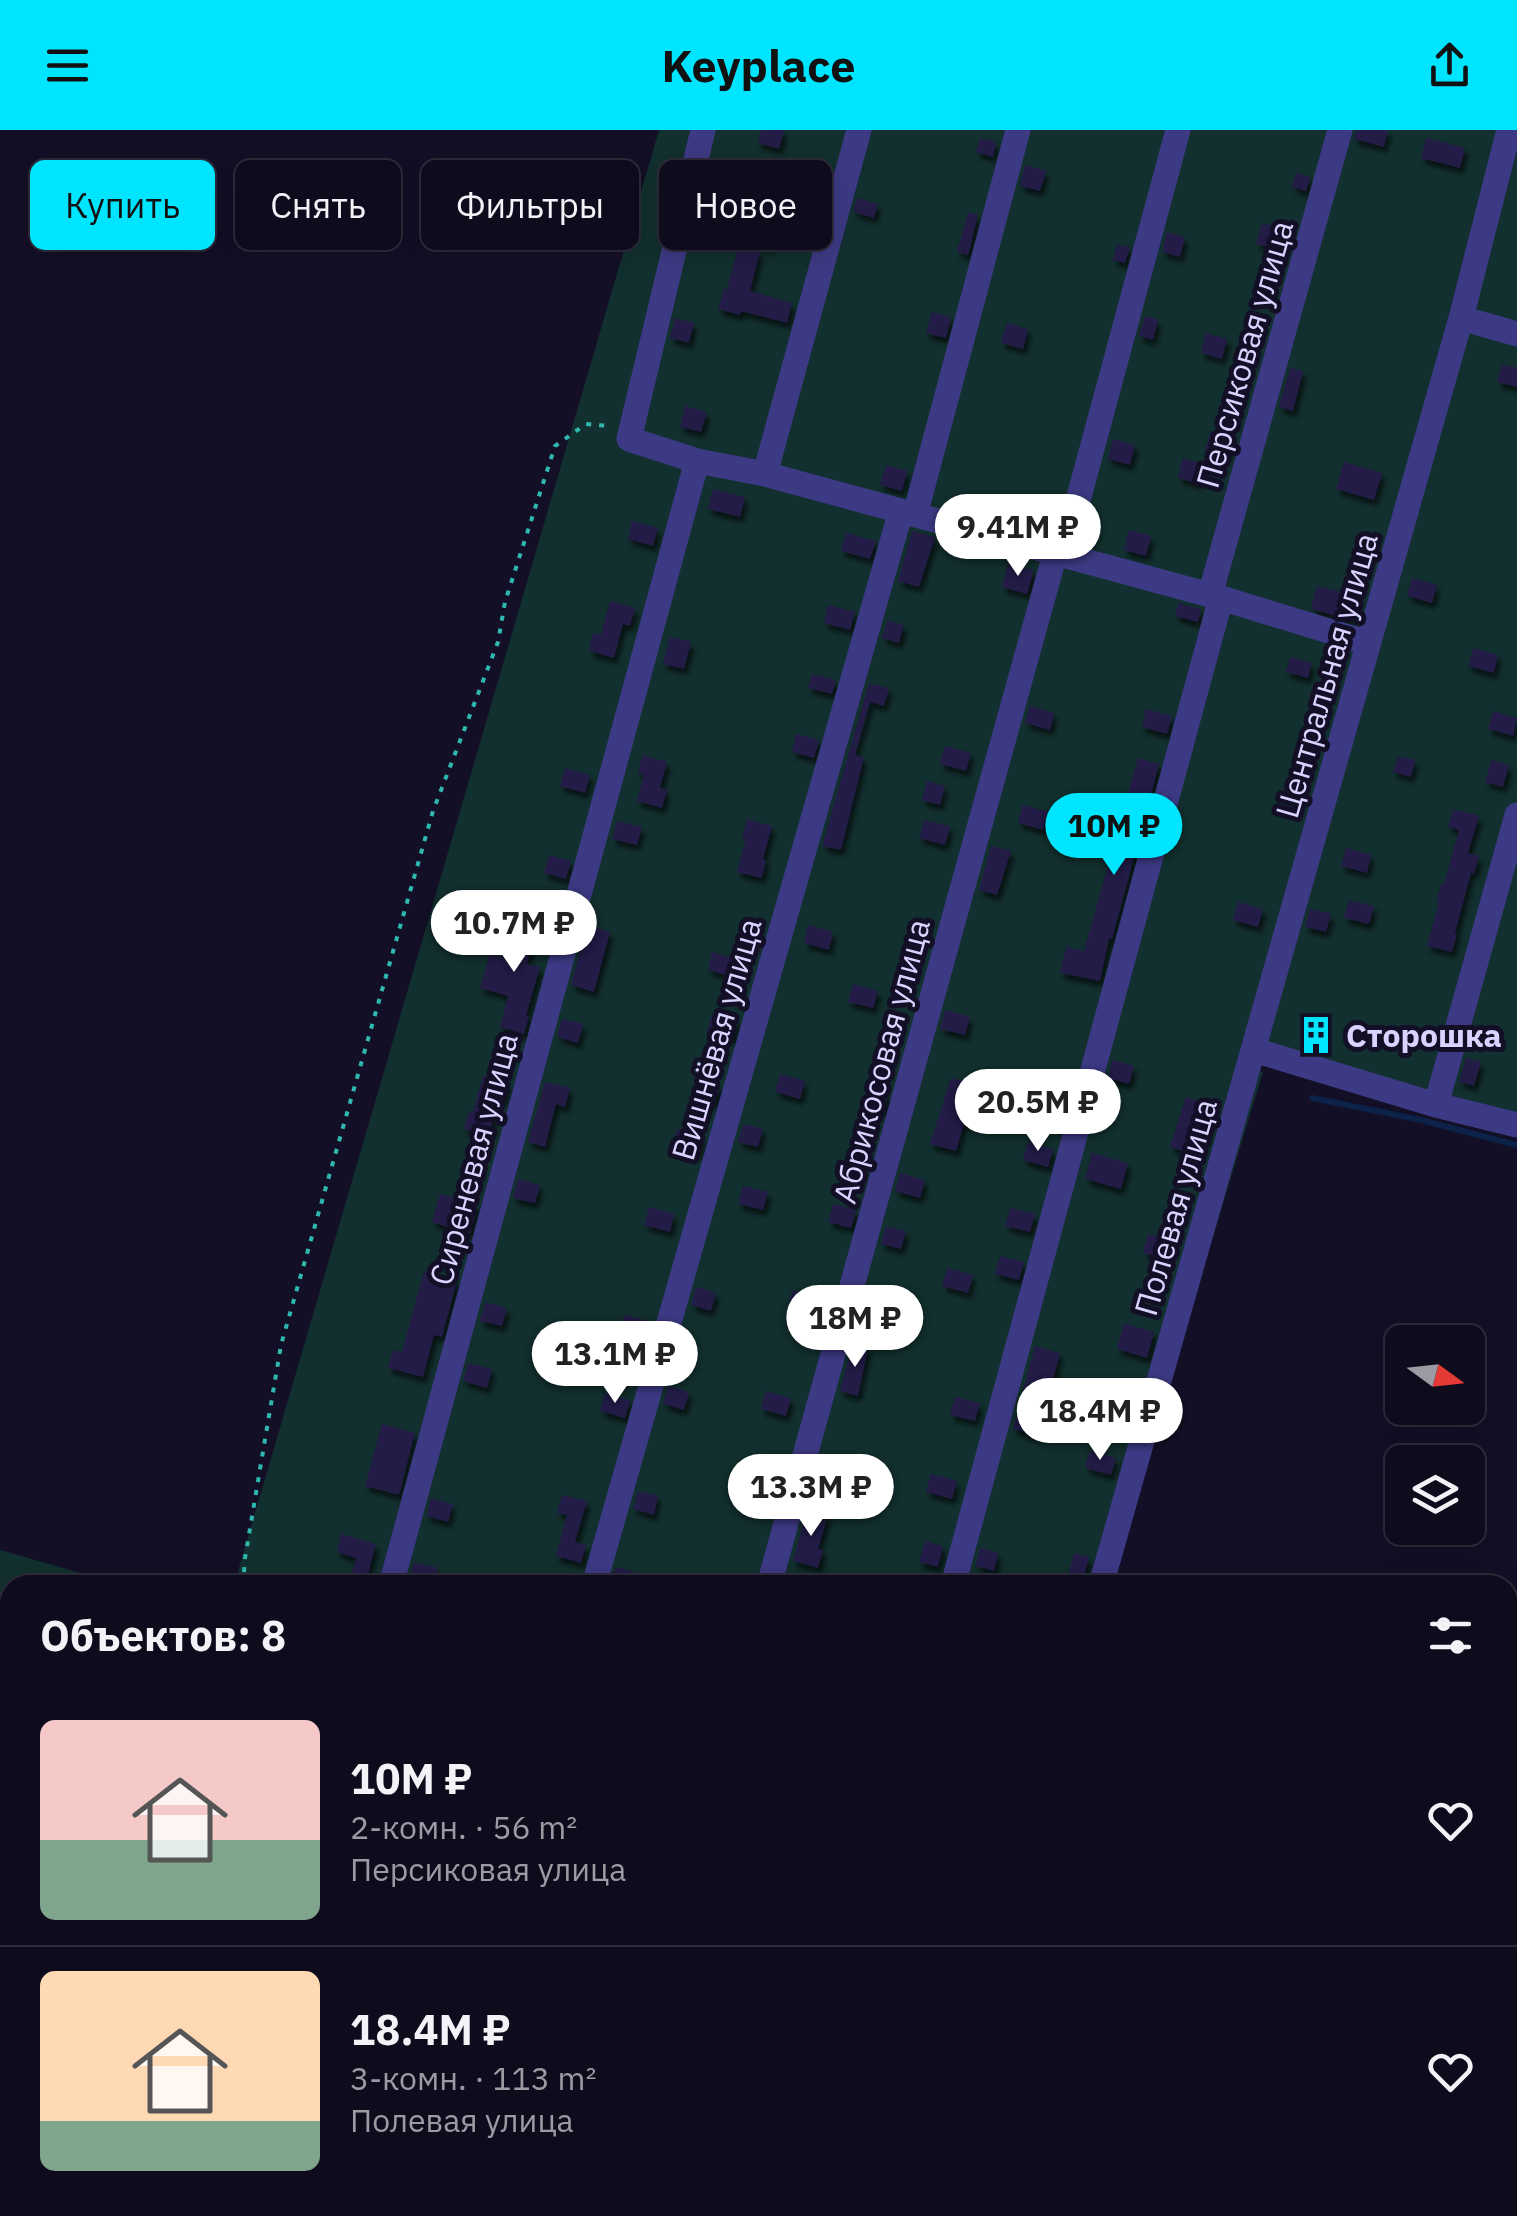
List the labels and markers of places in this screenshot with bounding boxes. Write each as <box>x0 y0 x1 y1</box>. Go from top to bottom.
pin: 9.41M ₽ <box>926 494 1110 579</box>
pin: 10M ₽ <box>1044 793 1184 878</box>
pin: 10.7M ₽ <box>422 890 606 975</box>
building icon: Сторошка <box>1295 1014 1337 1056</box>
place label: Сторошка <box>1346 1014 1502 1056</box>
pin: 20.5M ₽ <box>946 1069 1130 1154</box>
pin: 18M ₽ <box>785 1285 925 1370</box>
pin: 13.1M ₽ <box>523 1321 707 1406</box>
pin: 18.4M ₽ <box>1008 1378 1192 1463</box>
pin: 13.3M ₽ <box>719 1454 903 1539</box>

